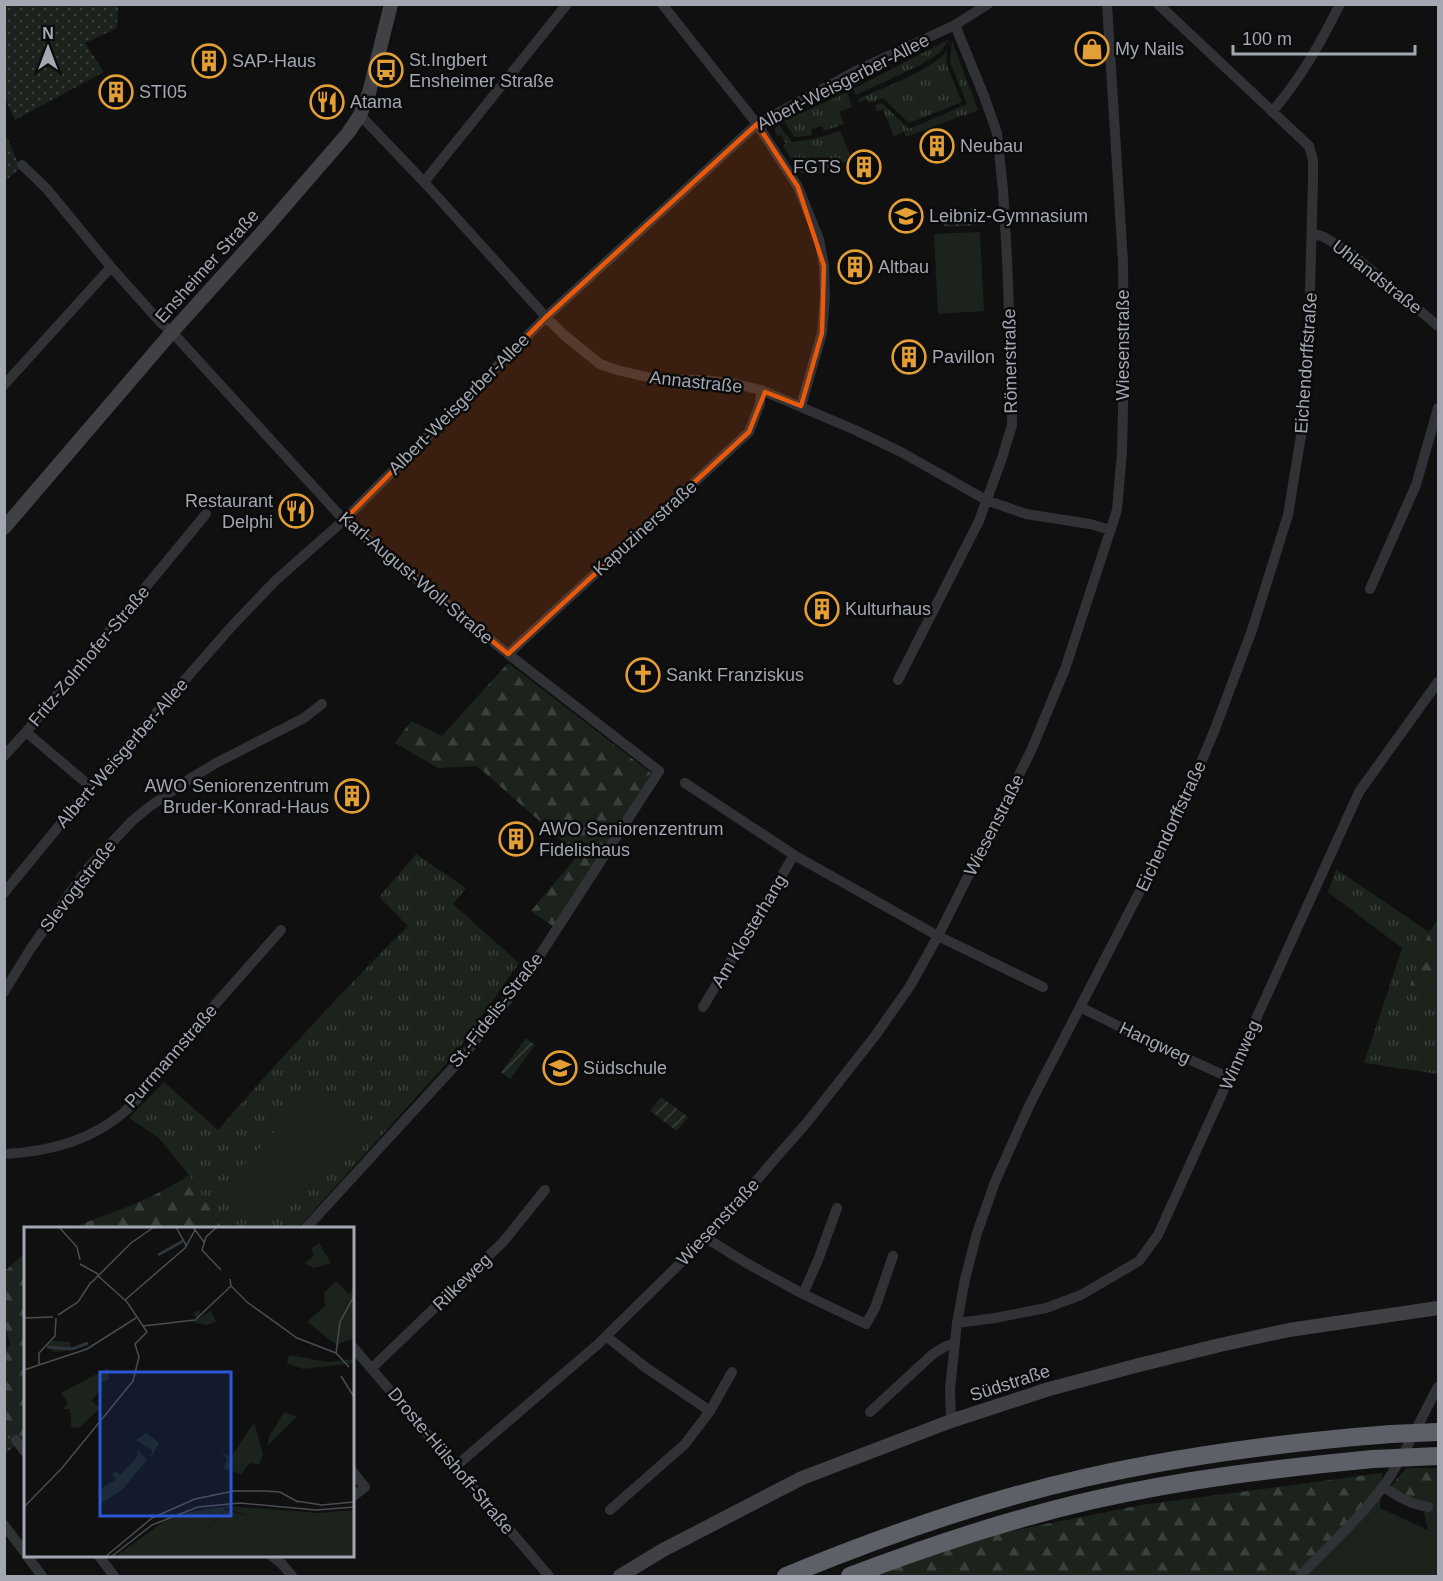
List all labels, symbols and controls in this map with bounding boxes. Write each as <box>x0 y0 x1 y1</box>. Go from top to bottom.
north arrow <box>18 18 78 78</box>
scale bar <box>1233 18 1414 56</box>
text: N <box>42 25 54 42</box>
text: 100 m <box>1242 29 1292 49</box>
street label: Albert-Weisgerber-Allee <box>753 30 933 134</box>
shop icon: My Nails <box>1074 31 1110 67</box>
place label: My Nails <box>1115 39 1184 59</box>
building icon: SAP-Haus <box>191 43 227 79</box>
place label: St.Ingbert Ensheimer Straße <box>409 50 554 91</box>
place label: SAP-Haus <box>232 51 316 71</box>
bus stop icon: St.Ingbert Ensheimer Straße <box>368 52 404 88</box>
building icon: STI05 <box>98 74 134 110</box>
place label: STI05 <box>139 82 187 102</box>
restaurant icon: Atama <box>309 84 345 120</box>
place label: Atama <box>350 92 403 112</box>
building icon: Neubau <box>919 128 955 164</box>
place label: Neubau <box>960 136 1023 156</box>
building icon: FGTS <box>846 149 882 185</box>
place label: FGTS <box>793 157 841 177</box>
school or university icon: Leibniz-Gymnasium <box>888 198 924 234</box>
street label: Ensheimer Straße <box>151 205 263 327</box>
place label: Leibniz-Gymnasium <box>929 206 1088 226</box>
street label: Uhlandstraße <box>1328 236 1426 318</box>
building icon: Altbau <box>837 249 873 285</box>
place label: Altbau <box>878 257 929 277</box>
street label: Wiesenstraße <box>1113 289 1133 401</box>
street label: Eichendorffstraße <box>1291 292 1321 434</box>
street label: Römerstraße <box>999 308 1021 414</box>
street label: Albert-Weisgerber-Allee <box>384 329 534 479</box>
building icon: Pavillon <box>891 339 927 375</box>
place label: Pavillon <box>932 347 995 367</box>
street label: Annastraße <box>649 367 743 397</box>
street label: Kapuzinerstraße <box>589 476 701 580</box>
place label: Restaurant Delphi <box>185 491 273 532</box>
restaurant icon: Restaurant Delphi <box>278 493 314 529</box>
street label: Karl-August-Woll-Straße <box>335 508 497 648</box>
street label: Fritz-Zolnhofer-Straße <box>24 582 154 730</box>
building icon: Kulturhaus <box>804 591 840 627</box>
place label: Kulturhaus <box>845 599 931 619</box>
church icon: Sankt Franziskus <box>625 657 661 693</box>
place label: Sankt Franziskus <box>666 665 804 685</box>
street label: Albert-Weisgerber-Allee <box>52 674 192 832</box>
street label: Eichendorffstraße <box>1132 758 1210 894</box>
street label: Wiesenstraße <box>960 771 1028 879</box>
place label: AWO Seniorenzentrum Bruder-Konrad-Haus <box>145 776 329 817</box>
building icon: AWO Seniorenzentrum Bruder-Konrad-Haus <box>334 778 370 814</box>
place label: AWO Seniorenzentrum Fidelishaus <box>539 819 723 860</box>
building icon: AWO Seniorenzentrum Fidelishaus <box>498 821 534 857</box>
street label: Slevogtstraße <box>36 836 120 936</box>
street label: Am Klosterhang <box>707 871 791 991</box>
street label: St.-Fidelis-Straße <box>445 949 547 1071</box>
street label: Purrmannstraße <box>121 1000 221 1112</box>
street label: Winnweg <box>1216 1017 1264 1093</box>
street label: Hangweg <box>1116 1018 1194 1068</box>
school or university icon: Südschule <box>542 1050 578 1086</box>
place label: Südschule <box>583 1058 667 1078</box>
street label: Wiesenstraße <box>673 1175 763 1269</box>
inset map <box>24 1227 354 1557</box>
street label: Rilkeweg <box>429 1249 495 1315</box>
street label: Südstraße <box>967 1361 1053 1405</box>
street label: Droste-Hülshoff-Straße <box>384 1384 518 1538</box>

